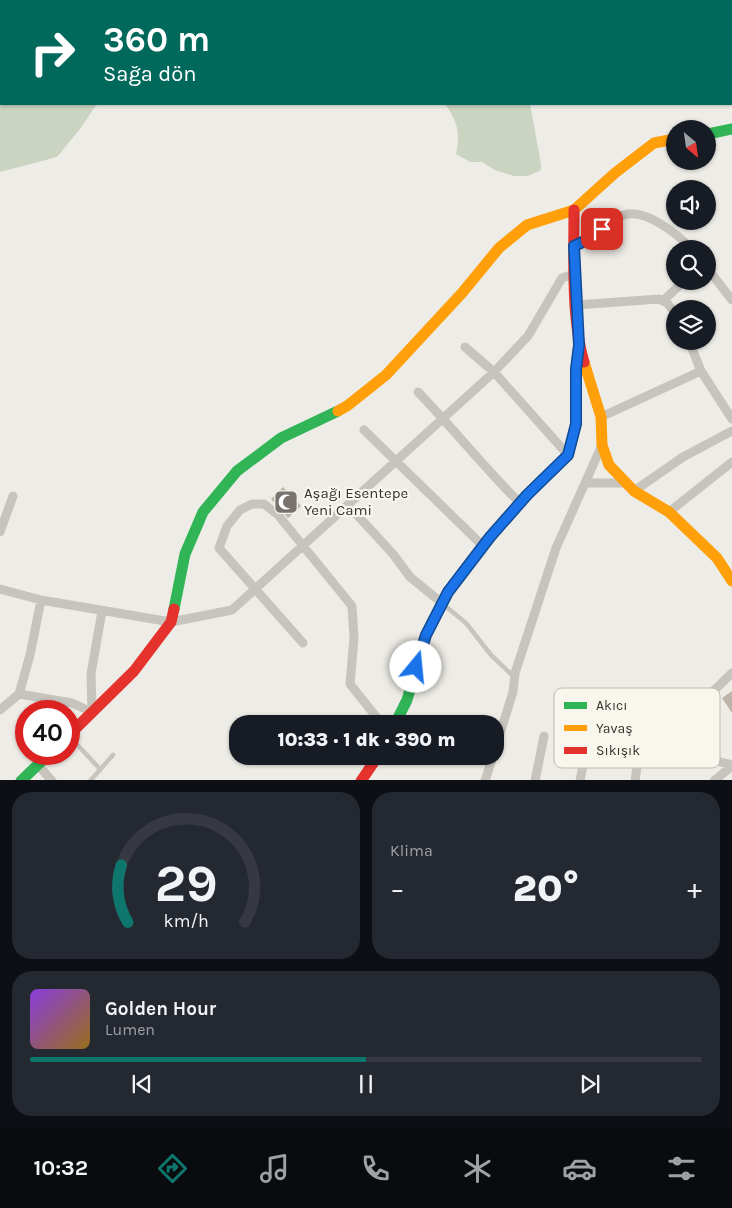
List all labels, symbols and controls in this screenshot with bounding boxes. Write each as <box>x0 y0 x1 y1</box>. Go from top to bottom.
text: 360 m <box>103 19 210 60</box>
icon: right <box>20 20 85 85</box>
text: Sağa dön <box>103 61 197 87</box>
north arrow <box>666 120 716 170</box>
map controls <box>666 120 716 350</box>
button: sound <box>666 180 716 230</box>
pin <box>581 208 623 250</box>
icon: arrive <box>588 215 616 243</box>
button: search <box>666 240 716 290</box>
button: layers <box>666 300 716 350</box>
place label: Aşağı Esentepe Yeni Cami <box>304 484 408 519</box>
mosque icon: Aşağı Esentepe Yeni Cami <box>273 489 299 515</box>
position arrow <box>389 640 441 692</box>
legend <box>554 688 720 768</box>
text: Akıcı <box>596 697 628 714</box>
speed limit sign: 40 <box>15 700 80 765</box>
text: Yavaş <box>596 720 633 737</box>
text: 10:33 · 1 dk · 390 m <box>277 729 456 751</box>
text: Sıkışık <box>596 742 640 759</box>
text: Klima <box>390 841 433 860</box>
text: 29 <box>154 853 218 914</box>
text: 20° <box>513 866 579 911</box>
text: − <box>390 872 405 905</box>
text: + <box>687 872 702 905</box>
text: km/h <box>163 911 209 932</box>
text: Golden Hour <box>105 998 216 1020</box>
text: Lumen <box>105 1020 155 1039</box>
icon: previous <box>128 1070 156 1098</box>
icon: pause <box>352 1070 380 1098</box>
icon: next <box>576 1070 604 1098</box>
icon: directions <box>155 1151 190 1186</box>
icon: music <box>257 1151 292 1186</box>
icon: phone <box>358 1151 393 1186</box>
icon: climate <box>460 1151 495 1186</box>
icon: car <box>562 1151 597 1186</box>
icon: filters <box>664 1151 699 1186</box>
text: 10:32 <box>33 1155 88 1181</box>

